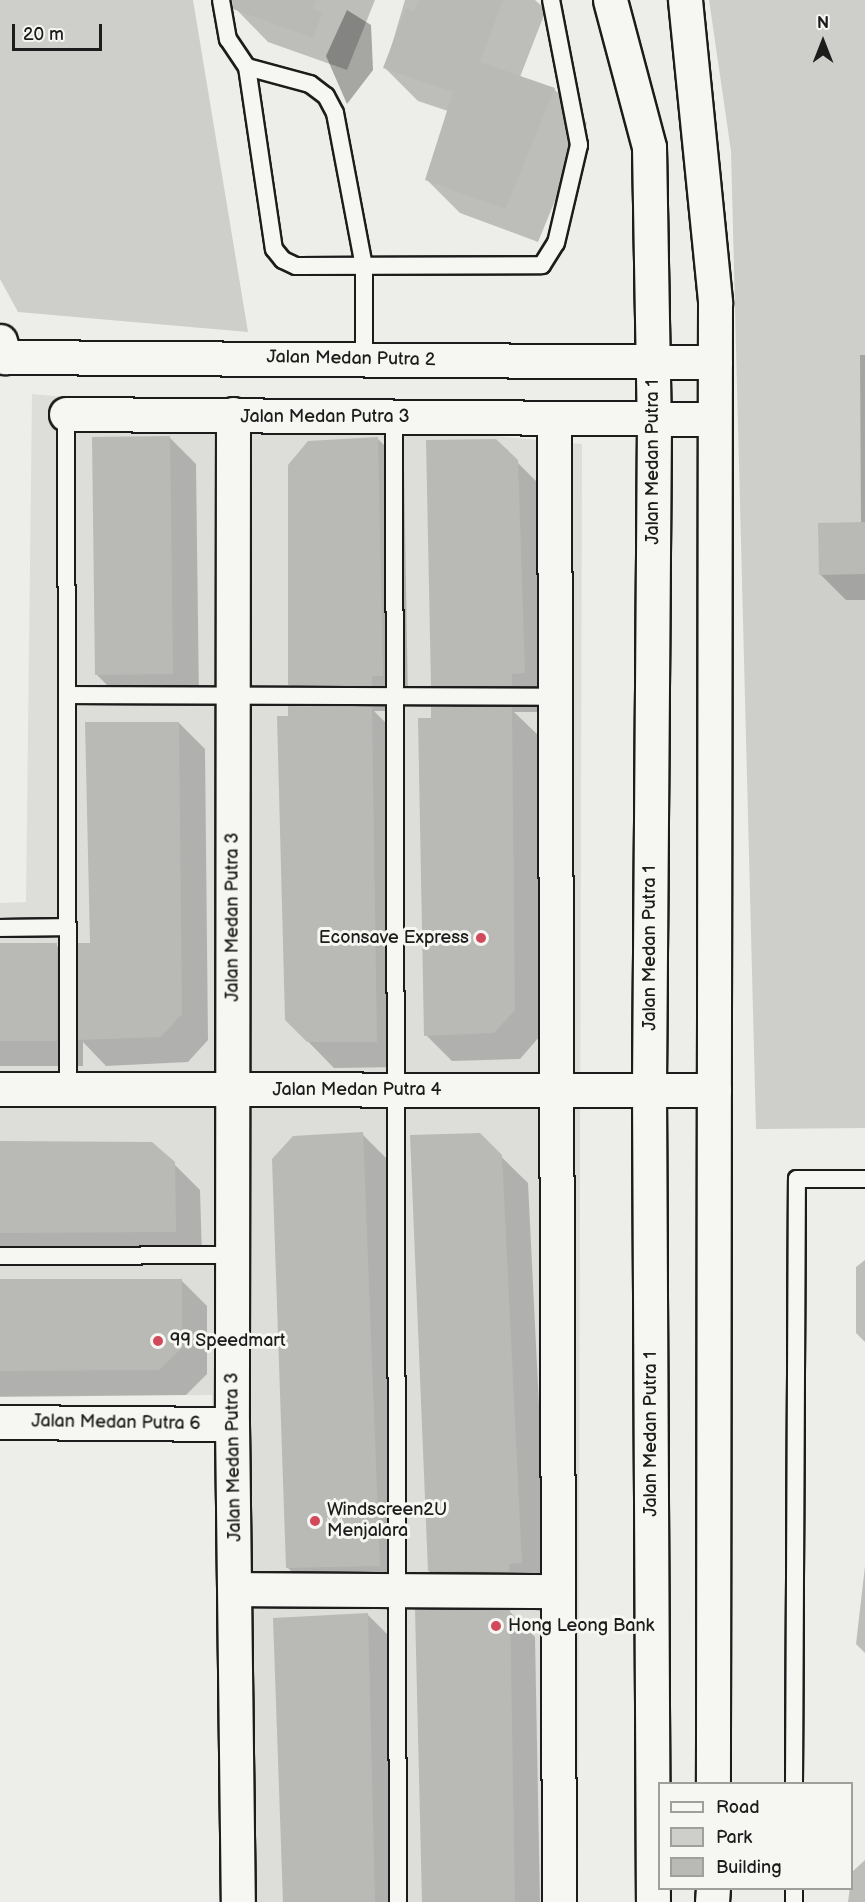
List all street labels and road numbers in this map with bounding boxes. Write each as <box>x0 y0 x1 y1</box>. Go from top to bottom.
street label: Jalan Medan Putra 2 <box>266 347 436 371</box>
street label: Jalan Medan Putra 1 <box>642 379 664 545</box>
street label: Jalan Medan Putra 3 <box>240 406 410 428</box>
street label: Jalan Medan Putra 3 <box>222 832 244 1002</box>
street label: Jalan Medan Putra 1 <box>639 865 661 1031</box>
street label: Jalan Medan Putra 4 <box>272 1079 442 1101</box>
street label: Jalan Medan Putra 1 <box>640 1351 662 1517</box>
street label: Jalan Medan Putra 3 <box>222 1372 246 1542</box>
street label: Jalan Medan Putra 6 <box>31 1411 201 1435</box>

